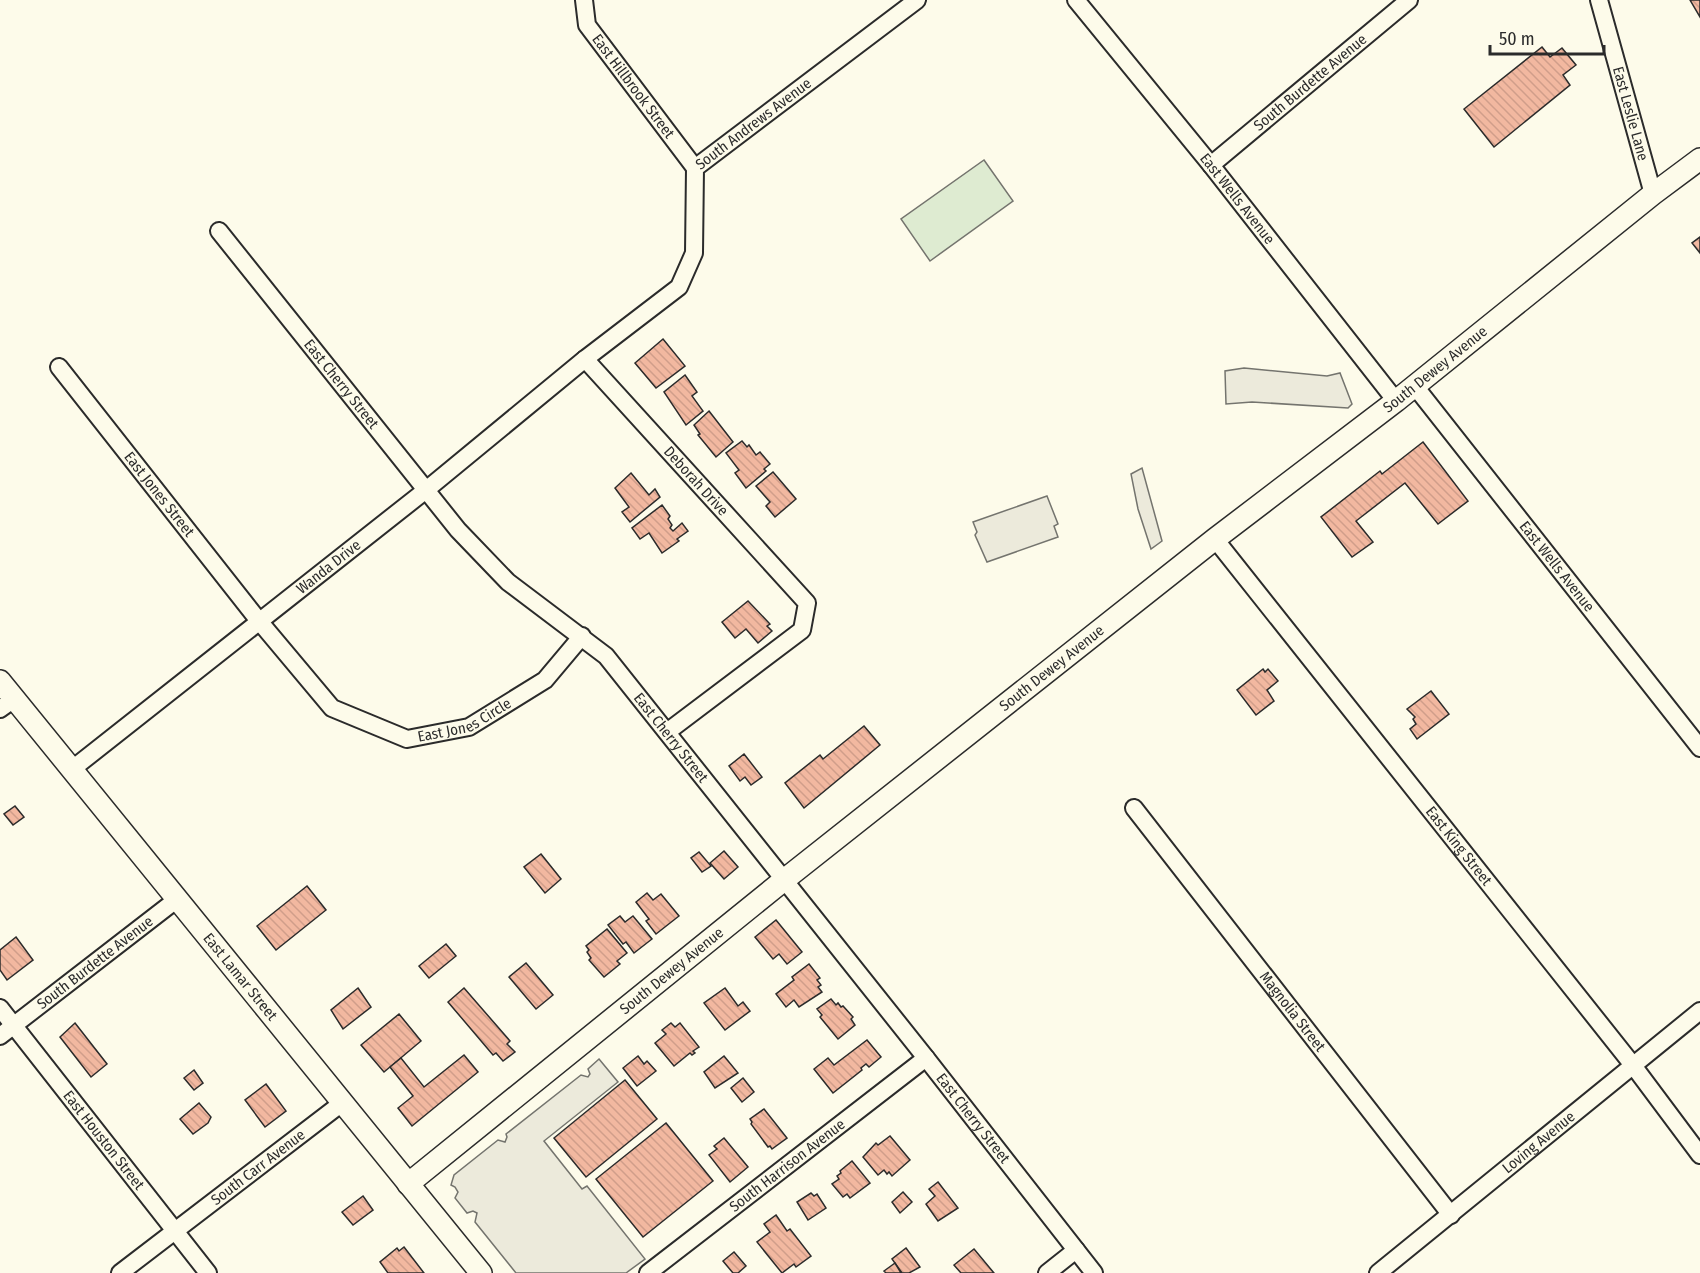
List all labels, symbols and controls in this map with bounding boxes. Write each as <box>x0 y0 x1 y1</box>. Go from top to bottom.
scale bar <box>1490 18 1604 56</box>
text: 50 m <box>1499 28 1535 50</box>
street label: South Burdette Avenue <box>1250 30 1370 135</box>
street label: East Hillbrook Street <box>588 31 678 142</box>
street label: East Leslie Lane <box>1609 65 1652 163</box>
street label: South Andrews Avenue <box>692 74 815 173</box>
street label: East Wells Avenue <box>1196 150 1279 248</box>
street label: South Dewey Avenue <box>1380 322 1491 417</box>
street label: East Cherry Street <box>300 336 383 433</box>
street label: Deborah Drive <box>660 443 732 519</box>
street label: East Jones Street <box>120 448 198 540</box>
street label: East Wells Avenue <box>1516 517 1598 615</box>
street label: Wanda Drive <box>293 536 364 598</box>
street label: South Dewey Avenue <box>996 621 1108 715</box>
street label: East Cherry Street <box>630 689 712 786</box>
street label: East Jones Circle <box>416 694 514 746</box>
street label: East King Street <box>1422 803 1496 889</box>
street label: South Burdette Avenue <box>33 912 156 1013</box>
street label: South Dewey Avenue <box>616 924 727 1018</box>
street label: East Lamar Street <box>199 929 281 1024</box>
street label: Magnolia Street <box>1256 968 1329 1055</box>
street label: East Cherry Street <box>932 1070 1014 1167</box>
street label: East Houston Street <box>59 1087 148 1193</box>
street label: Loving Avenue <box>1499 1108 1578 1177</box>
street label: South Harrison Avenue <box>726 1115 849 1216</box>
street label: South Carr Avenue <box>208 1126 309 1209</box>

